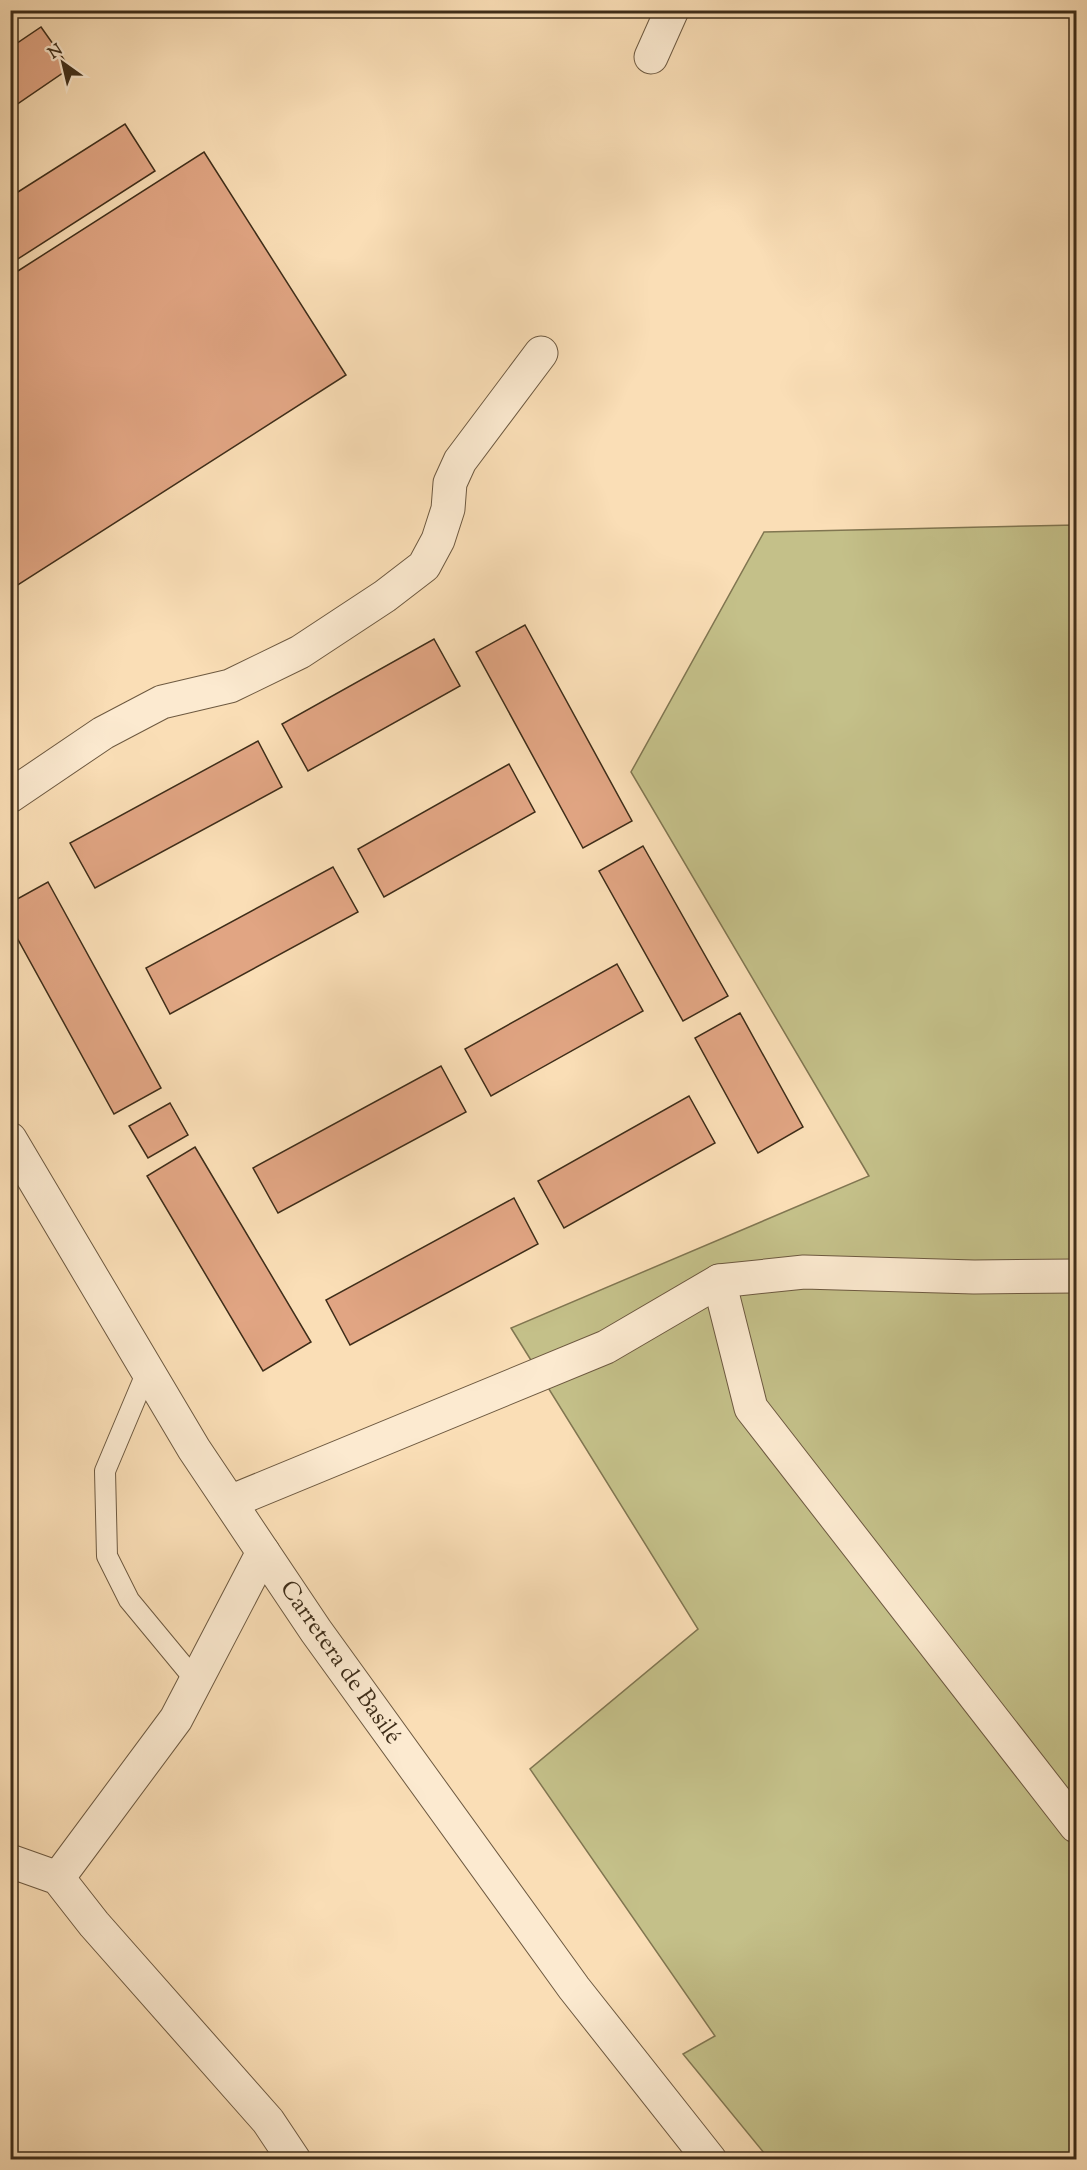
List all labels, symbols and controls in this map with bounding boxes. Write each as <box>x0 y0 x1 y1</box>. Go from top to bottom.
north arrow <box>33 33 93 93</box>
text: N <box>44 39 68 66</box>
street label: Carretera de Basilé <box>271 1574 409 1752</box>

